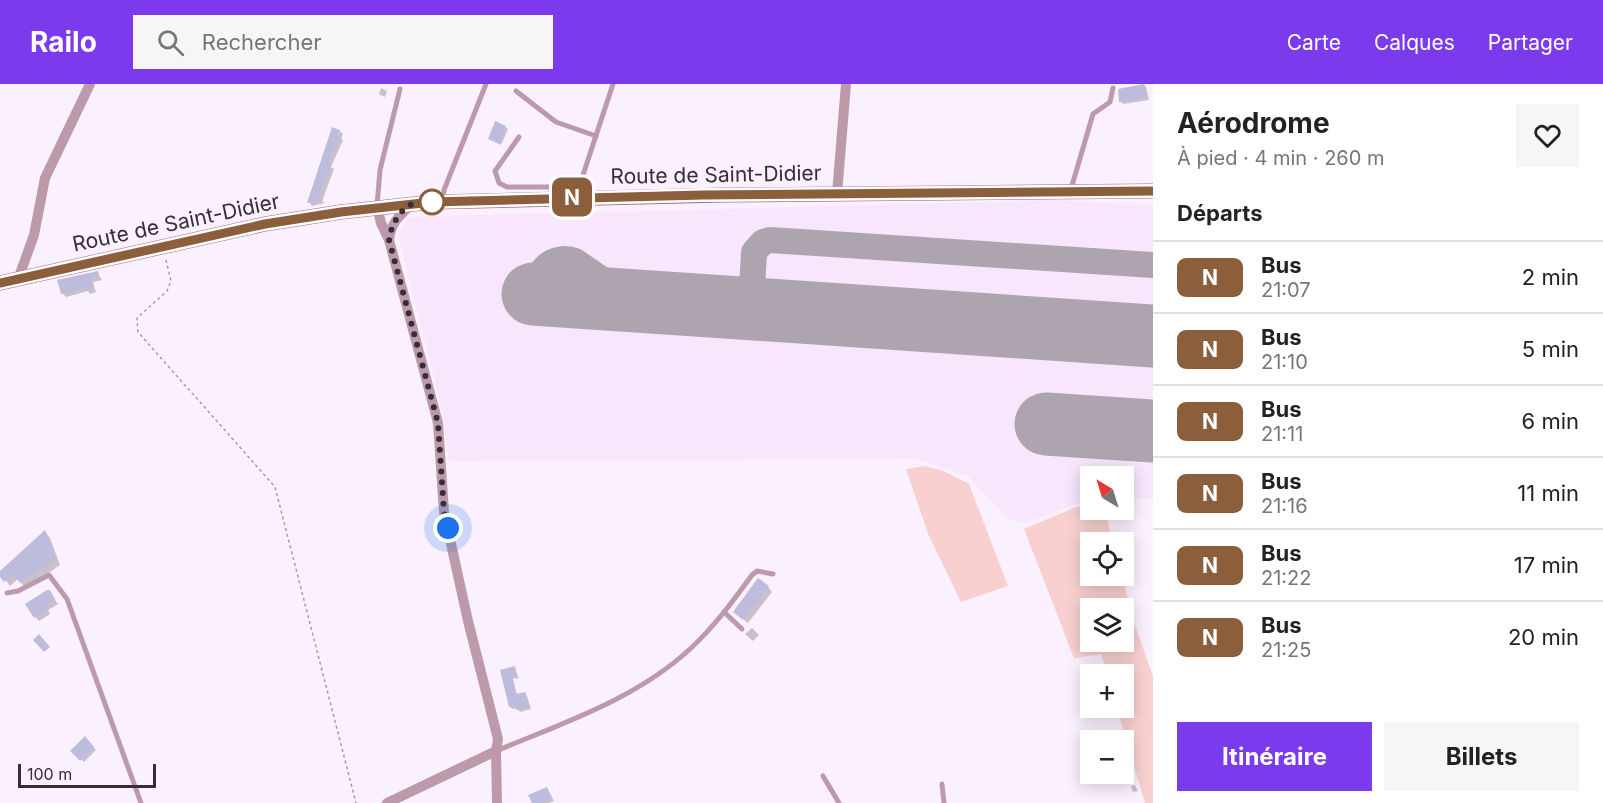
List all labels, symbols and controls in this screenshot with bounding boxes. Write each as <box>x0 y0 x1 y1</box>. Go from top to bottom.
search box <box>133 15 553 69</box>
text: Railo <box>30 25 97 59</box>
icon: search <box>154 26 187 59</box>
text: Rechercher <box>202 29 322 55</box>
text: Carte <box>1287 30 1341 55</box>
text: Calques <box>1374 30 1455 55</box>
text: Partager <box>1488 30 1573 55</box>
button: heart <box>1516 104 1579 167</box>
text: Aérodrome <box>1177 106 1330 140</box>
text: À pied · 4 min · 260 m <box>1177 146 1385 170</box>
street label: Route de Saint-Didier <box>610 160 822 189</box>
line badge: N <box>552 178 592 216</box>
text: N <box>564 185 580 210</box>
street label: Route de Saint-Didier <box>70 188 282 257</box>
unlabelled marker <box>419 189 445 215</box>
text: Départs <box>1177 200 1262 226</box>
text: Bus <box>1261 252 1302 278</box>
text: 2 min <box>1522 264 1579 290</box>
text: N <box>1202 265 1218 290</box>
text: 21:07 <box>1261 278 1311 302</box>
text: Bus <box>1261 324 1302 350</box>
text: 5 min <box>1522 336 1579 362</box>
text: N <box>1202 337 1218 362</box>
text: 21:10 <box>1261 350 1308 374</box>
text: Bus <box>1261 396 1302 422</box>
text: 6 min <box>1522 408 1579 434</box>
text: N <box>1202 409 1218 434</box>
text: 21:11 <box>1261 422 1303 446</box>
north arrow <box>1080 466 1134 520</box>
map controls <box>1080 466 1134 784</box>
text: Bus <box>1261 468 1302 494</box>
text: 11 min <box>1517 480 1579 506</box>
text: N <box>1202 481 1218 506</box>
text: 21:16 <box>1261 494 1308 518</box>
your location <box>433 513 463 543</box>
button: locate <box>1080 532 1134 586</box>
text: Bus <box>1261 540 1302 566</box>
text: 17 min <box>1514 552 1579 578</box>
text: N <box>1202 553 1218 578</box>
text: 21:22 <box>1261 566 1312 590</box>
button: layers <box>1080 598 1134 652</box>
text: Bus <box>1261 612 1302 638</box>
text: 20 min <box>1508 624 1579 650</box>
text: N <box>1202 625 1218 650</box>
text: 21:25 <box>1261 638 1311 662</box>
button: + <box>1080 664 1134 718</box>
button: Itinéraire <box>1177 722 1372 791</box>
button: Billets <box>1384 722 1579 791</box>
button: − <box>1080 730 1134 784</box>
scale bar <box>18 761 156 788</box>
text: 100 m <box>27 764 72 784</box>

